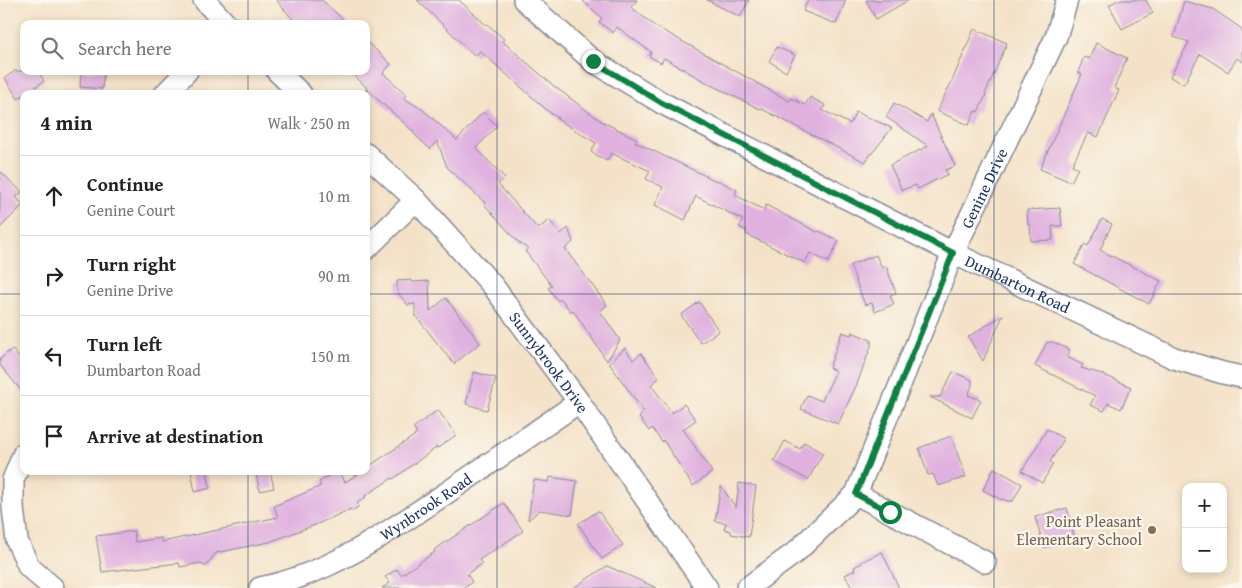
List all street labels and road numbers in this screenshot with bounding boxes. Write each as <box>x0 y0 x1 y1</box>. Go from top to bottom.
street label: Genine Drive <box>955 144 1013 232</box>
street label: Dumbarton Road <box>961 249 1075 319</box>
street label: Sunnybrook Drive <box>504 306 595 418</box>
street label: Wynbrook Road <box>375 467 477 546</box>

